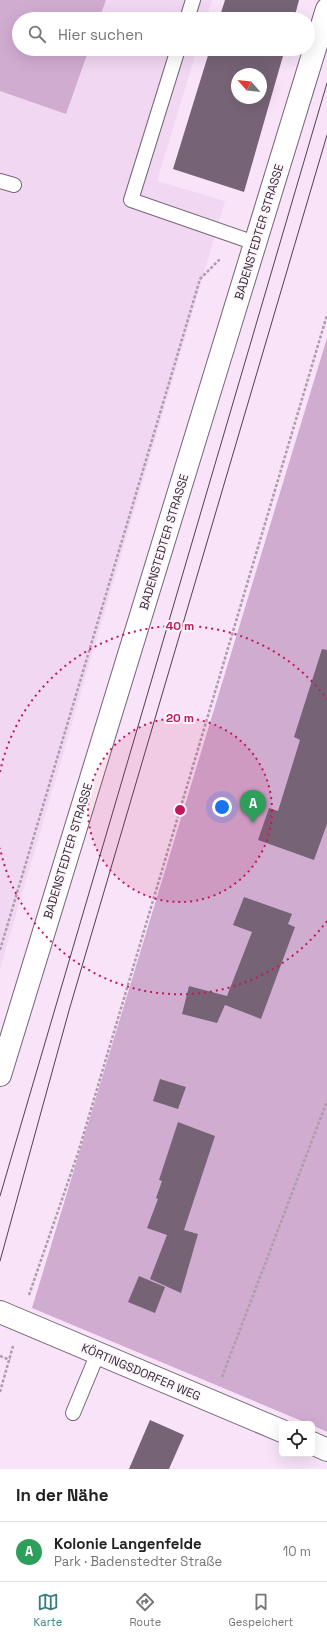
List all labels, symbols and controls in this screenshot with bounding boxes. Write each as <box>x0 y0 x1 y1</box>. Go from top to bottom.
search box <box>12 12 315 56</box>
icon: search <box>26 23 48 45</box>
text: Hier suchen <box>58 25 143 44</box>
north arrow <box>231 68 267 104</box>
street label: BADENSTEDTER STRASSE <box>231 162 287 302</box>
street label: BADENSTEDTER STRASSE <box>136 472 192 612</box>
text: 40 m <box>166 618 194 634</box>
text: 20 m <box>166 710 194 726</box>
street label: BADENSTEDTER STRASSE <box>40 781 96 921</box>
pin: A <box>240 790 266 823</box>
your location <box>212 797 232 817</box>
centre of rings <box>173 803 187 817</box>
street label: KÖRTINGSDORFER WEG <box>79 1340 203 1404</box>
map controls <box>279 1421 315 1457</box>
button: locate <box>279 1421 315 1457</box>
text: In der Nähe <box>16 1484 108 1506</box>
text: Kolonie Langenfelde <box>54 1534 202 1553</box>
text: A <box>25 1543 33 1560</box>
text: 10 m <box>283 1543 311 1560</box>
text: Park · Badenstedter Straße <box>54 1553 222 1570</box>
tab: Karte <box>34 1591 62 1629</box>
tab: Route <box>129 1591 161 1629</box>
tab: Gespeichert <box>228 1591 293 1629</box>

